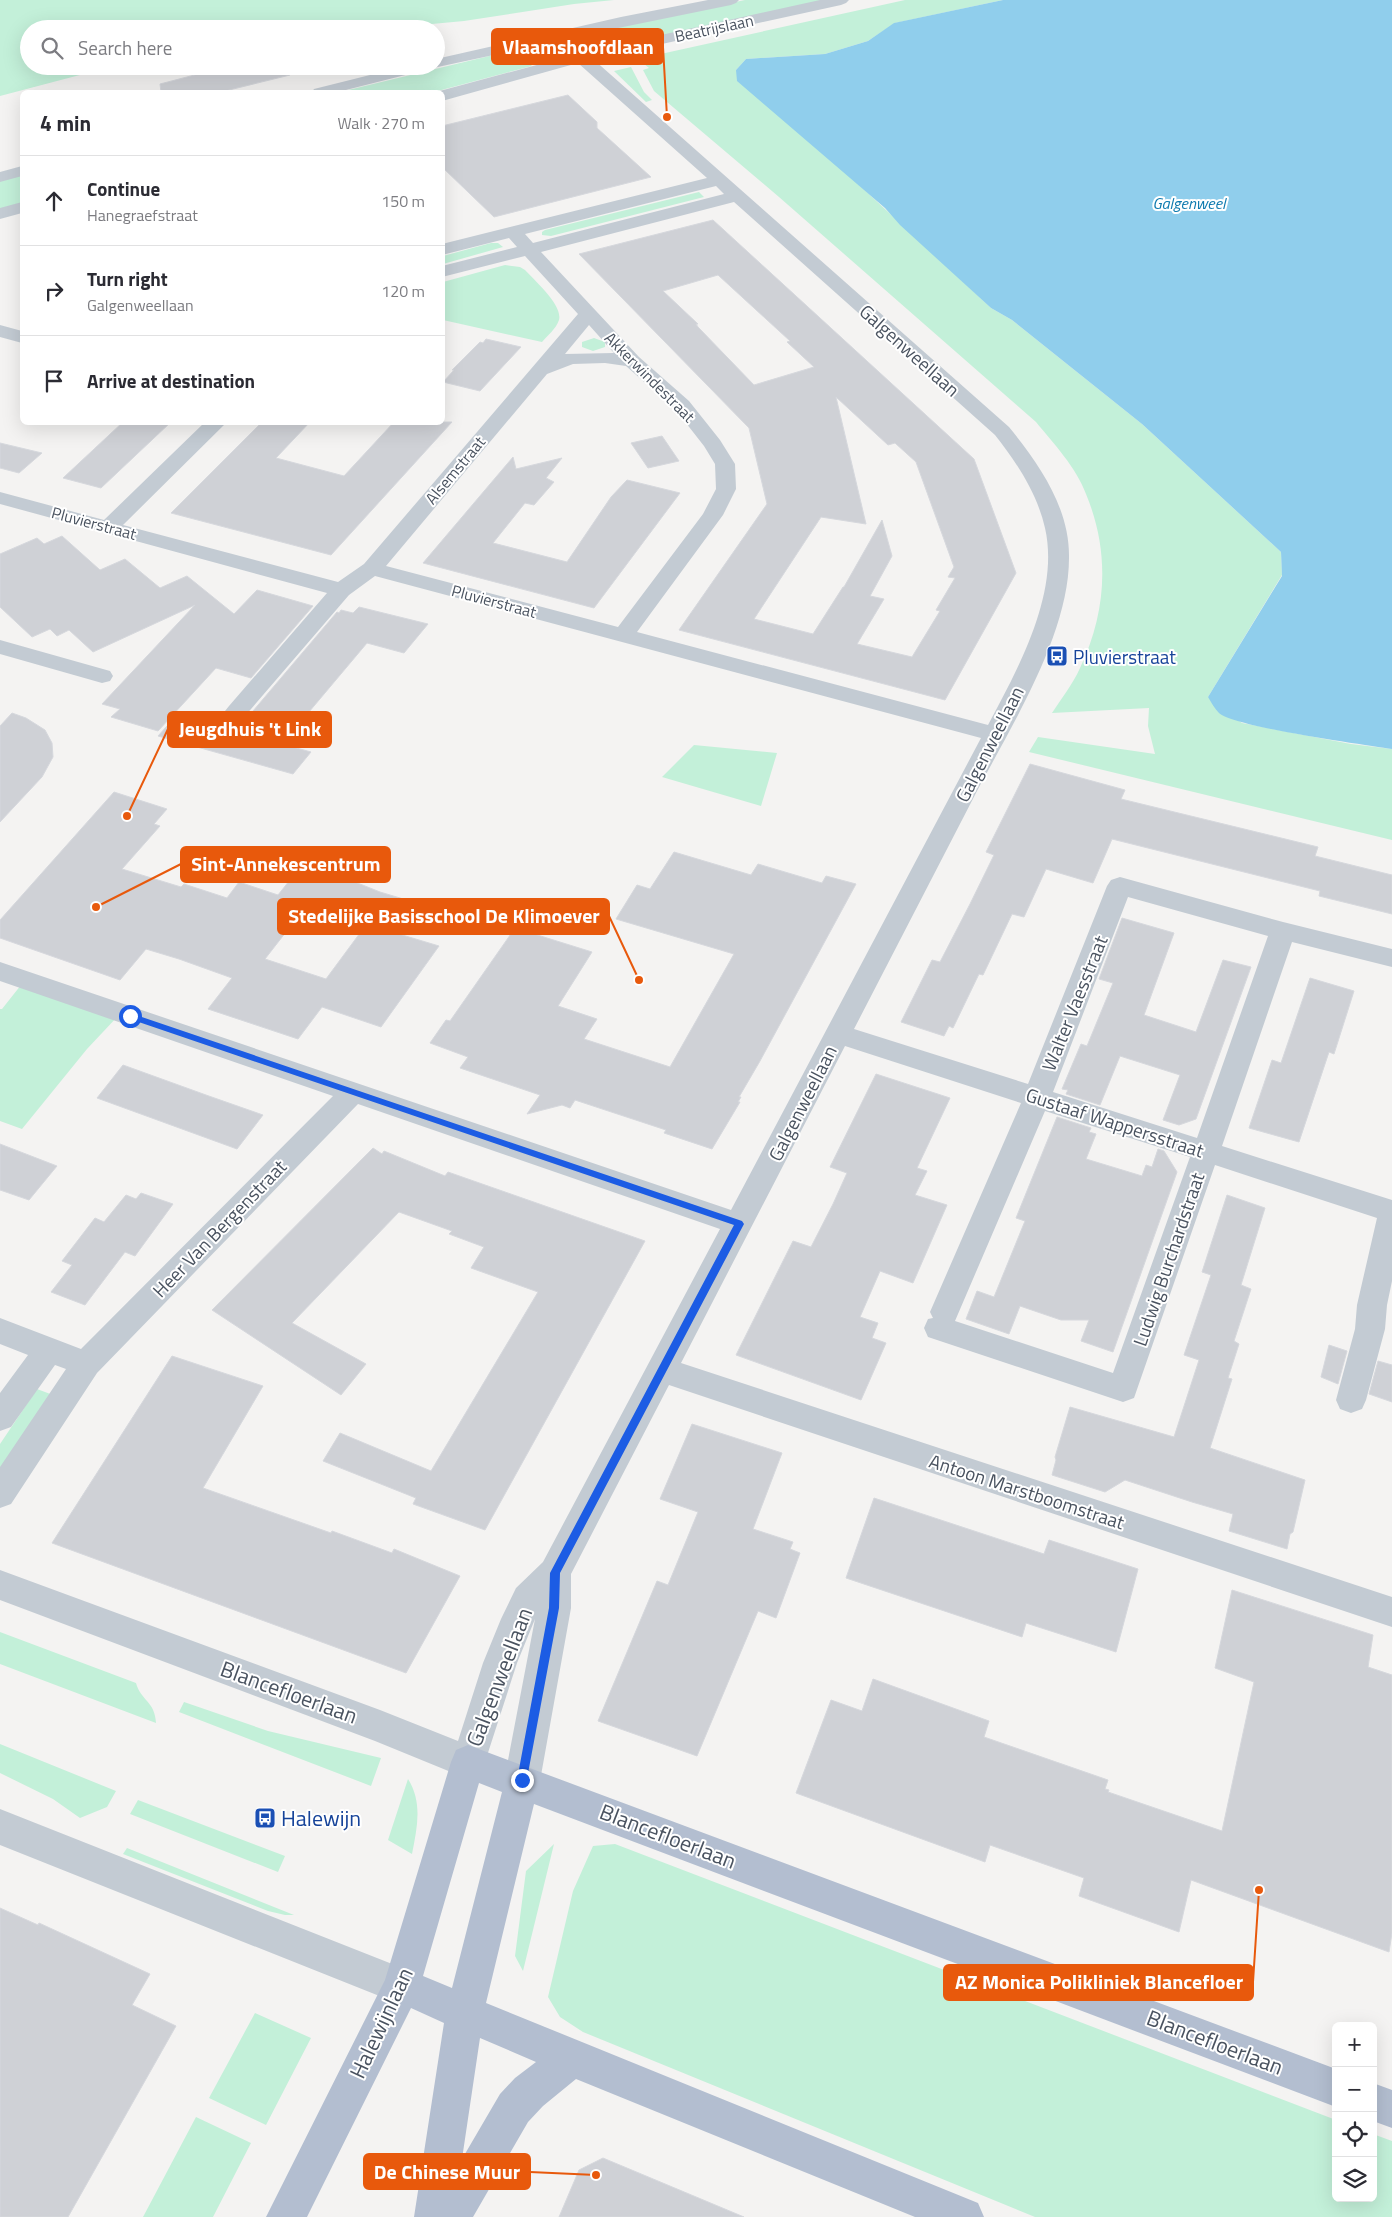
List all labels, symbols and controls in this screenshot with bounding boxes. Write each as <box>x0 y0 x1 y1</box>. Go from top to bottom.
street label: Beatrijslaan <box>672 8 756 48</box>
search box <box>20 20 445 75</box>
callout: Vlaamshoofdlaan <box>492 29 663 64</box>
text: Vlaamshoofdlaan <box>502 31 654 62</box>
text: Search here <box>78 33 172 62</box>
icon: search <box>38 34 66 62</box>
text: 4 min <box>40 107 91 139</box>
text: Walk · 270 m <box>337 111 425 135</box>
text: Continue <box>87 174 160 203</box>
icon: ahead <box>40 187 68 215</box>
text: 150 m <box>381 189 425 213</box>
water label: Galgenweel <box>1152 191 1227 215</box>
text: Hanegraefstraat <box>87 203 198 227</box>
text: Turn right <box>87 264 168 293</box>
icon: right <box>40 277 68 305</box>
text: 120 m <box>381 279 425 303</box>
text: Galgenweellaan <box>87 293 194 317</box>
street label: Galgenweellaan <box>853 297 967 403</box>
street label: Akkerwindestraat <box>599 326 701 428</box>
text: Arrive at destination <box>87 366 255 395</box>
icon: arrive <box>40 367 68 395</box>
street label: Alsemstraat <box>419 430 491 509</box>
street label: Pluvierstraat <box>49 500 139 546</box>
street label: Pluvierstraat <box>449 578 539 624</box>
place label: Pluvierstraat <box>1073 642 1176 671</box>
bus stop icon: Pluvierstraat <box>1045 644 1069 668</box>
street label: Galgenweellaan <box>947 681 1031 807</box>
callout: Jeugdhuis 't Link <box>168 712 331 747</box>
text: Jeugdhuis 't Link <box>179 713 322 744</box>
callout: Sint-Annekescentrum <box>181 847 390 882</box>
text: Sint-Annekescentrum <box>191 848 381 879</box>
callout: Stedelijke Basisschool De Klimoever <box>278 899 609 934</box>
text: Stedelijke Basisschool De Klimoever <box>288 900 600 931</box>
street label: Walter Vaesstraat <box>1034 931 1114 1075</box>
route start <box>119 1005 142 1028</box>
street label: Galgenweellaan <box>760 1040 844 1166</box>
street label: Gustaaf Wappersstraat <box>1022 1080 1208 1165</box>
street label: Heer Van Bergenstraat <box>145 1152 293 1304</box>
street label: Ludwig Burchardstraat <box>1125 1168 1211 1350</box>
street label: Antoon Marstboomstraat <box>926 1446 1129 1536</box>
street label: Galgenweellaan <box>457 1602 541 1752</box>
street label: Blancefloerlaan <box>216 1651 362 1733</box>
route end <box>511 1769 534 1792</box>
street label: Blancefloerlaan <box>595 1794 741 1878</box>
place label: Halewijn <box>281 1801 361 1835</box>
bus stop icon: Halewijn <box>253 1806 277 1830</box>
street label: Halewijnlaan <box>340 1962 422 2084</box>
callout: AZ Monica Polikliniek Blancefloer <box>944 1965 1253 2000</box>
text: AZ Monica Polikliniek Blancefloer <box>955 1966 1244 1997</box>
street label: Blancefloerlaan <box>1142 2000 1288 2084</box>
map controls <box>1332 2022 1377 2202</box>
button: + <box>1332 2022 1377 2067</box>
button: − <box>1332 2067 1377 2112</box>
button: locate <box>1332 2112 1377 2157</box>
callout: De Chinese Muur <box>364 2154 530 2189</box>
text: De Chinese Muur <box>374 2156 521 2187</box>
button: layers <box>1332 2157 1377 2202</box>

